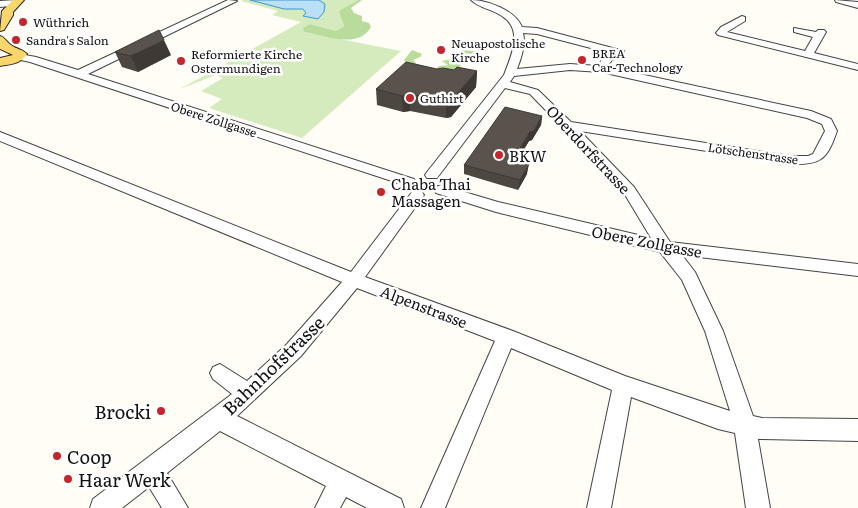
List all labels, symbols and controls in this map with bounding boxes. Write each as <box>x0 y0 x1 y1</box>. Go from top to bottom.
place label: Wüthrich <box>33 13 89 31</box>
marker: Wüthrich <box>17 16 29 28</box>
place label: Sandra's Salon <box>26 31 109 49</box>
marker: Sandra's Salon <box>10 34 22 46</box>
place label: Neuapostolische Kirche <box>451 34 545 66</box>
marker: Neuapostolische Kirche <box>435 44 447 56</box>
place label: BREA Car-Technology <box>592 44 683 76</box>
place label: Reformierte Kirche Ostermundigen <box>191 45 302 77</box>
marker: BREA Car-Technology <box>576 54 588 66</box>
marker: Reformierte Kirche Ostermundigen <box>175 55 187 67</box>
place label: Guthirt <box>420 89 464 107</box>
marker: Guthirt <box>404 92 416 104</box>
street label: Obere Zollgasse <box>169 97 259 141</box>
street label: Oberdorfstrasse <box>542 99 637 199</box>
street label: Lötschenstrasse <box>707 138 799 168</box>
place label: BKW <box>509 144 547 167</box>
marker: BKW <box>493 149 505 161</box>
place label: Chaba Thai Massagen <box>391 172 471 212</box>
marker: Chaba Thai Massagen <box>375 186 387 198</box>
street label: Obere Zollgasse <box>590 219 704 263</box>
street label: Alpenstrasse <box>377 279 471 333</box>
street label: Bahnhofstrasse <box>216 309 330 421</box>
place label: Brocki <box>94 398 151 425</box>
marker: Brocki <box>155 405 167 417</box>
place label: Coop <box>67 443 112 470</box>
marker: Coop <box>51 450 63 462</box>
place label: Haar Werk <box>78 466 172 493</box>
marker: Haar Werk <box>62 473 74 485</box>

